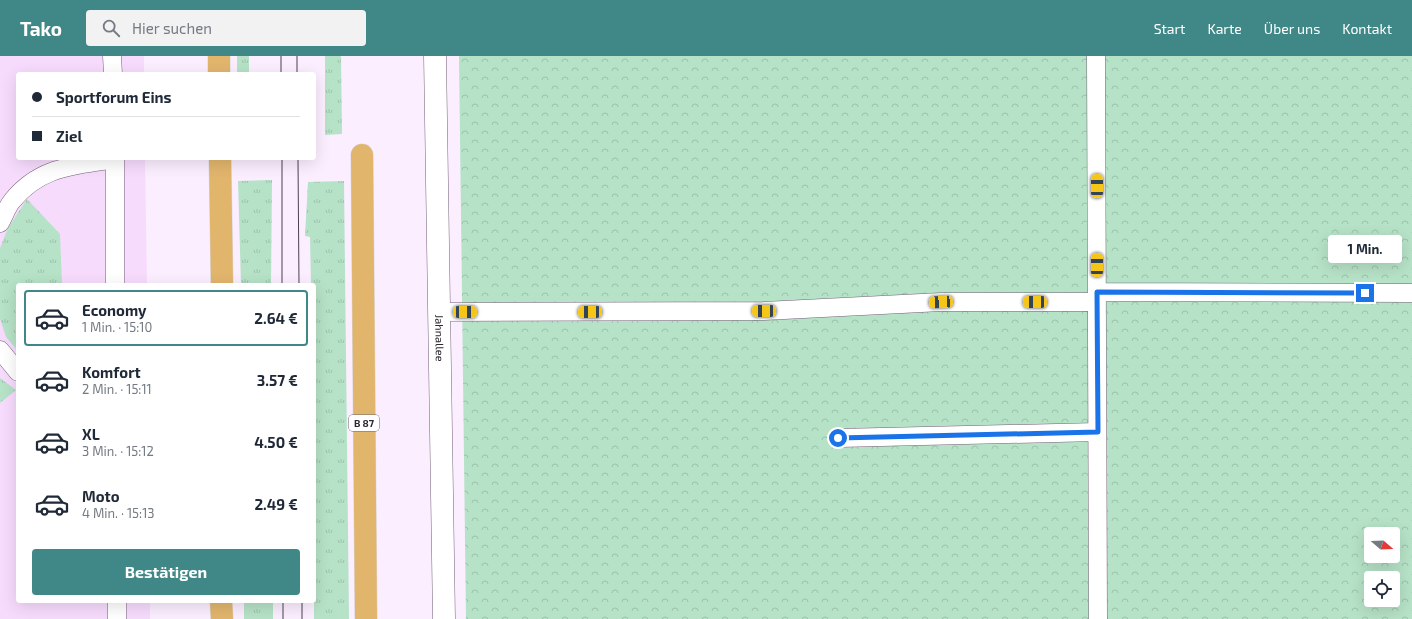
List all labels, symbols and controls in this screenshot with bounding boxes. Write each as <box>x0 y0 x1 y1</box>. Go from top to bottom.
search box <box>86 10 366 46</box>
text: Tako <box>20 17 62 40</box>
icon: search <box>100 17 122 39</box>
text: Hier suchen <box>132 19 212 37</box>
text: Start <box>1154 20 1185 37</box>
text: Karte <box>1207 20 1242 37</box>
text: Über uns <box>1264 20 1320 37</box>
text: Kontakt <box>1342 20 1392 37</box>
text: Sportforum Eins <box>56 88 172 106</box>
text: Ziel <box>56 127 82 145</box>
car <box>1091 174 1103 198</box>
callout: 1 Min. <box>1328 235 1402 263</box>
text: 1 Min. <box>1348 241 1382 257</box>
car <box>1091 253 1103 277</box>
route end <box>1356 284 1374 302</box>
car <box>929 295 953 309</box>
car <box>1023 296 1047 308</box>
icon: car <box>34 300 70 336</box>
text: Economy <box>82 301 147 319</box>
car <box>752 305 776 317</box>
car <box>453 306 477 318</box>
car <box>578 306 602 318</box>
text: 2.64 € <box>254 309 298 327</box>
street label: Jahnallee <box>433 314 447 362</box>
text: 1 Min. · 15:10 <box>82 319 152 335</box>
icon: car <box>34 362 70 398</box>
text: Komfort <box>82 363 141 381</box>
text: 3.57 € <box>257 371 298 389</box>
text: 2 Min. · 15:11 <box>82 381 152 397</box>
road number: B 87 <box>349 415 379 431</box>
icon: car <box>34 424 70 460</box>
text: XL <box>82 425 100 443</box>
route start <box>829 429 847 447</box>
text: 4.50 € <box>254 433 298 451</box>
text: 3 Min. · 15:12 <box>82 443 154 459</box>
icon: car <box>34 486 70 522</box>
text: Moto <box>82 487 120 505</box>
text: 2.49 € <box>254 495 298 513</box>
text: 4 Min. · 15:13 <box>82 505 155 521</box>
north arrow <box>1364 527 1400 563</box>
map controls <box>1364 527 1400 607</box>
button: Bestätigen <box>32 549 300 595</box>
button: locate <box>1364 571 1400 607</box>

